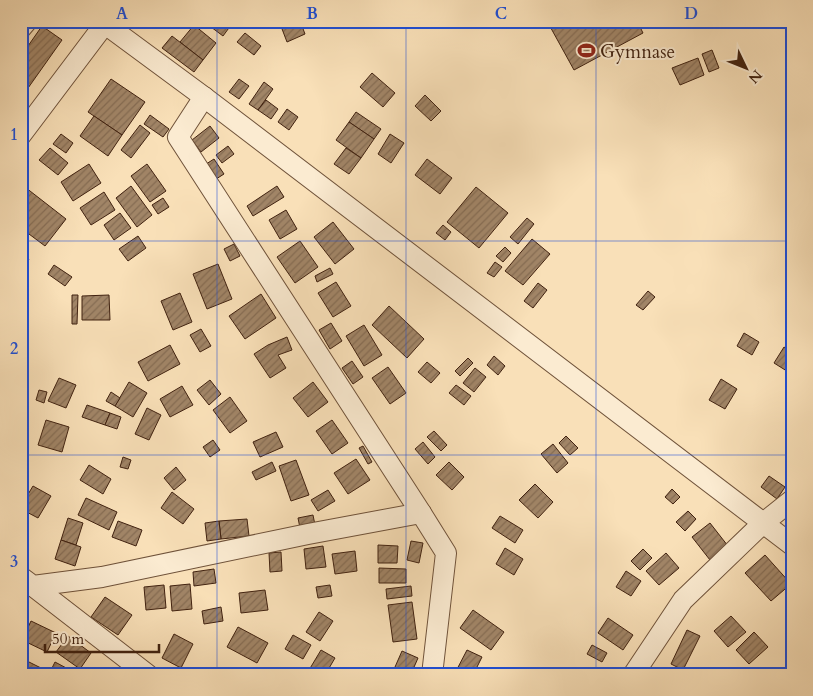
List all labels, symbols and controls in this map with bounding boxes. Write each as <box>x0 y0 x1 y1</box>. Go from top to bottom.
text: A <box>116 3 128 25</box>
text: B <box>306 3 318 25</box>
text: C <box>495 3 507 25</box>
text: D <box>684 3 698 25</box>
place label: Gymnase <box>600 39 675 65</box>
sports icon: Gymnase <box>576 41 596 61</box>
north arrow <box>720 42 770 92</box>
text: N <box>744 66 766 87</box>
text: 1 <box>10 124 18 146</box>
text: 2 <box>10 338 18 360</box>
text: 3 <box>10 551 18 573</box>
scale bar <box>45 621 159 653</box>
text: 50 m <box>52 629 84 649</box>

